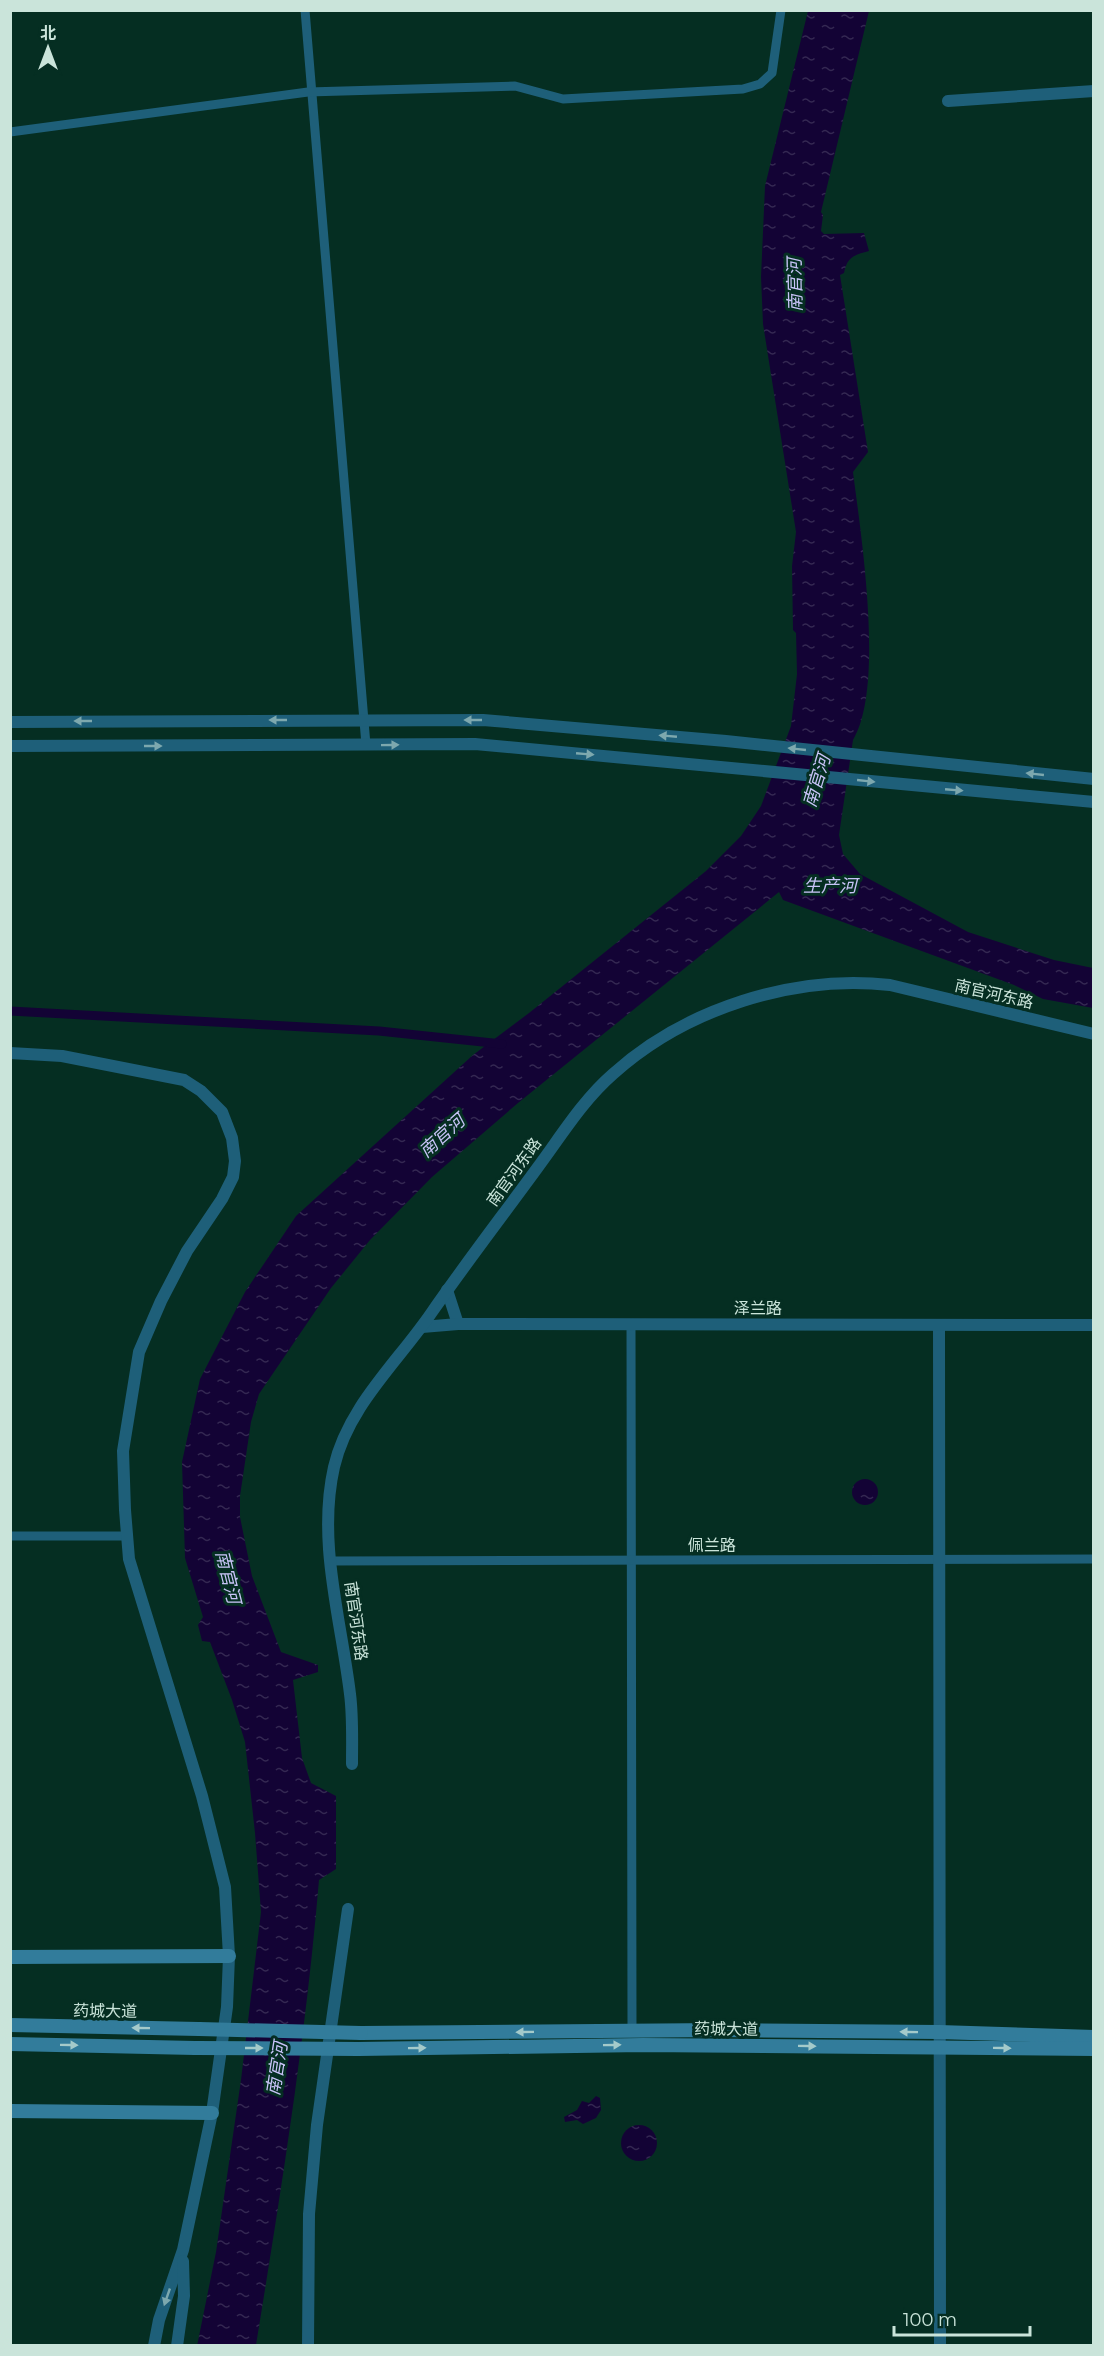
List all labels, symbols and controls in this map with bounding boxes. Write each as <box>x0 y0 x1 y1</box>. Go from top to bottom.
north arrow <box>18 18 78 78</box>
text: 北 <box>40 24 56 43</box>
water label: 南官河 <box>783 255 806 312</box>
one-way arrow <box>269 715 288 725</box>
one-way arrow <box>464 715 483 725</box>
one-way arrow <box>74 716 93 726</box>
one-way arrow <box>658 731 677 741</box>
one-way arrow <box>380 740 399 750</box>
one-way arrow <box>143 741 162 751</box>
one-way arrow <box>788 744 807 754</box>
one-way arrow <box>575 749 594 759</box>
water label: 南官河 <box>799 749 836 810</box>
one-way arrow <box>1026 769 1045 779</box>
one-way arrow <box>857 777 876 786</box>
one-way arrow <box>944 785 963 795</box>
water label: 生产河 <box>803 875 860 897</box>
street label: 南官河东路 <box>953 976 1035 1012</box>
water label: 南官河 <box>415 1108 472 1162</box>
street label: 南官河东路 <box>483 1134 545 1210</box>
street label: 泽兰路 <box>734 1299 782 1318</box>
street label: 佩兰路 <box>688 1536 736 1555</box>
water label: 南官河 <box>211 1548 246 1609</box>
street label: 南官河东路 <box>341 1580 371 1662</box>
street label: 药城大道 <box>73 2001 137 2021</box>
street label: 药城大道 <box>694 2019 758 2039</box>
one-way arrow <box>131 2023 150 2032</box>
one-way arrow <box>516 2027 535 2036</box>
one-way arrow <box>900 2027 919 2037</box>
water label: 南官河 <box>262 2038 293 2097</box>
one-way arrow <box>59 2040 78 2050</box>
one-way arrow <box>602 2040 621 2050</box>
one-way arrow <box>797 2042 816 2051</box>
one-way arrow <box>244 2043 263 2053</box>
one-way arrow <box>407 2043 426 2053</box>
one-way arrow <box>992 2044 1011 2053</box>
one-way arrow <box>161 2288 171 2306</box>
scale bar <box>894 2299 1030 2337</box>
text: 100 m <box>903 2309 957 2331</box>

